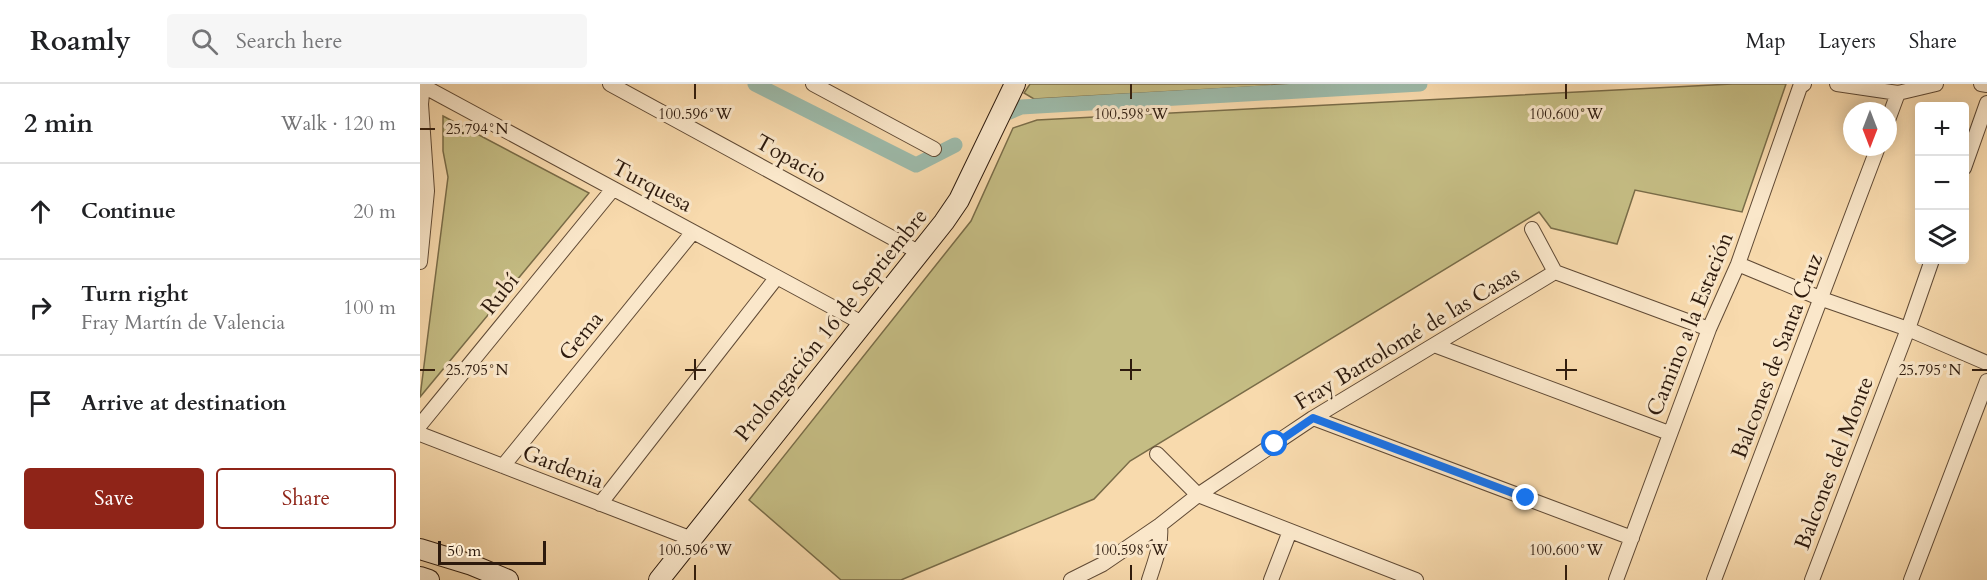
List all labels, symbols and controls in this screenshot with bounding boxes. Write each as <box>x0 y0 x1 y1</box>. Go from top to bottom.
search box <box>167 14 587 68</box>
text: Roamly <box>30 22 131 60</box>
icon: search <box>188 25 221 58</box>
text: Search here <box>236 26 342 56</box>
text: Map <box>1746 27 1786 56</box>
text: Layers <box>1819 27 1876 56</box>
text: Share <box>1909 27 1957 56</box>
north arrow <box>1843 102 1897 156</box>
map controls <box>1915 102 1969 264</box>
button: + <box>1915 102 1969 156</box>
text: 100.596°W <box>658 104 733 124</box>
text: 100.598°W <box>1094 104 1169 124</box>
text: 100.600°W <box>1529 104 1604 124</box>
text: 2 min <box>24 106 93 141</box>
text: Walk · 120 m <box>281 110 396 137</box>
text: 25.794°N <box>446 119 509 139</box>
street label: Topacio <box>750 127 832 191</box>
street label: Turquesa <box>607 152 698 220</box>
button: − <box>1915 156 1969 210</box>
icon: ahead <box>24 195 57 228</box>
text: Continue <box>81 196 176 226</box>
text: 20 m <box>353 198 396 225</box>
street label: Prolongación 16 de Septiembre <box>728 202 934 448</box>
button: layers <box>1915 210 1969 264</box>
street label: Camino a la Estación <box>1639 227 1741 420</box>
street label: Balcones de Santa Cruz <box>1724 249 1830 463</box>
street label: Fray Bartolomé de las Casas <box>1289 259 1525 417</box>
street label: Rubí <box>474 267 526 321</box>
text: Turn right <box>81 279 188 309</box>
icon: right <box>24 291 57 324</box>
text: 100 m <box>343 294 396 321</box>
street label: Gema <box>552 305 610 367</box>
text: Fray Martín de Valencia <box>81 309 285 336</box>
text: 25.795°N <box>446 360 509 380</box>
text: 25.795°N <box>1899 360 1962 380</box>
street label: Balcones del Monte <box>1787 372 1881 554</box>
icon: arrive <box>24 387 57 420</box>
text: Arrive at destination <box>81 388 286 418</box>
route start <box>1261 430 1287 456</box>
street label: Gardenia <box>518 438 608 496</box>
button: Save <box>24 468 204 529</box>
button: Share <box>216 468 396 529</box>
route end <box>1512 484 1538 510</box>
scale bar <box>438 538 546 566</box>
text: 50 m <box>447 540 481 562</box>
text: 100.596°W <box>658 540 733 560</box>
text: 100.598°W <box>1094 540 1169 560</box>
text: 100.600°W <box>1529 540 1604 560</box>

